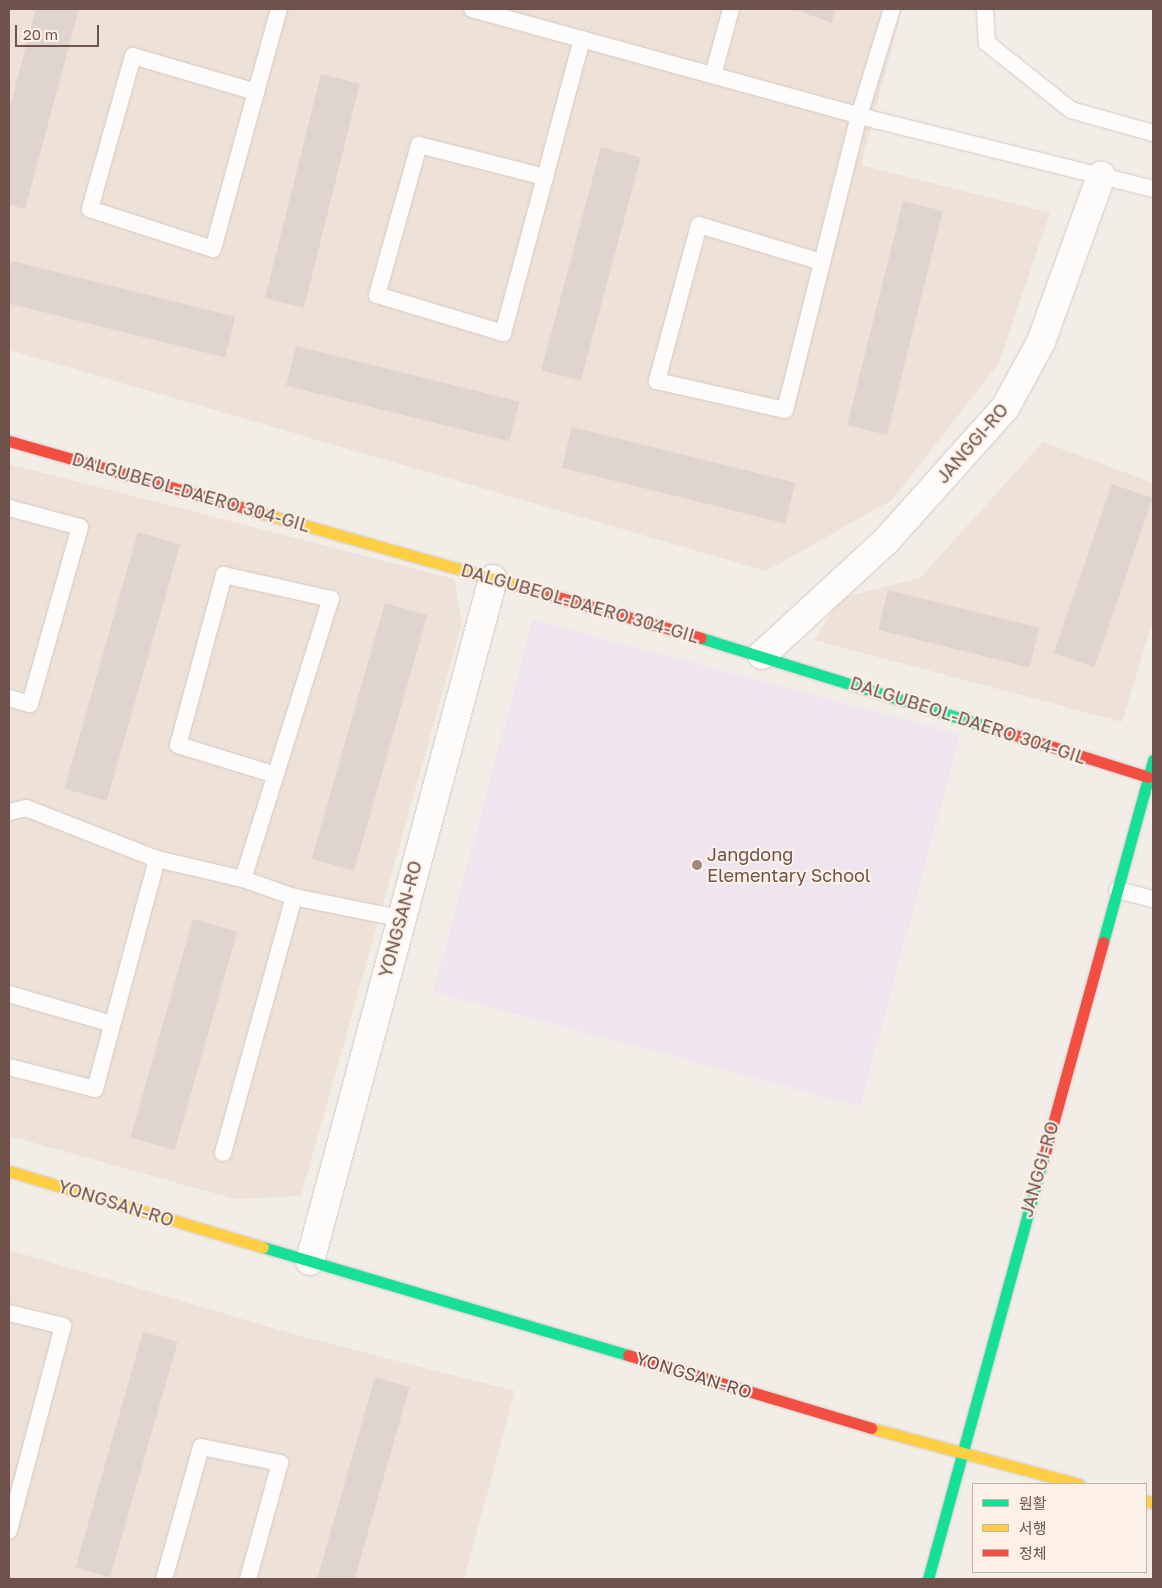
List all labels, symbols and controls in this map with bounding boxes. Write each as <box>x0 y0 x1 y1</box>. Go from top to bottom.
scale bar <box>18 15 101 47</box>
text: 20 m <box>23 25 58 43</box>
street label: JANGGI-RO <box>931 399 1013 487</box>
street label: DALGUBEOL-DAERO 304-GIL <box>70 448 312 536</box>
street label: DALGUBEOL-DAERO 304-GIL <box>459 559 701 647</box>
street label: DALGUBEOL-DAERO 304-GIL <box>847 672 1089 768</box>
place label: Jangdong Elementary School <box>707 844 871 886</box>
street label: YONGSAN-RO <box>374 858 426 980</box>
marker: Jangdong Elementary School <box>691 859 703 871</box>
street label: JANGGI-RO <box>1015 1119 1063 1219</box>
street label: YONGSAN-RO <box>55 1175 177 1231</box>
street label: YONGSAN-RO <box>633 1347 755 1403</box>
legend <box>972 1483 1147 1573</box>
text: 원활 <box>1019 1494 1047 1512</box>
text: 서행 <box>1019 1519 1047 1537</box>
text: 정체 <box>1019 1544 1047 1562</box>

